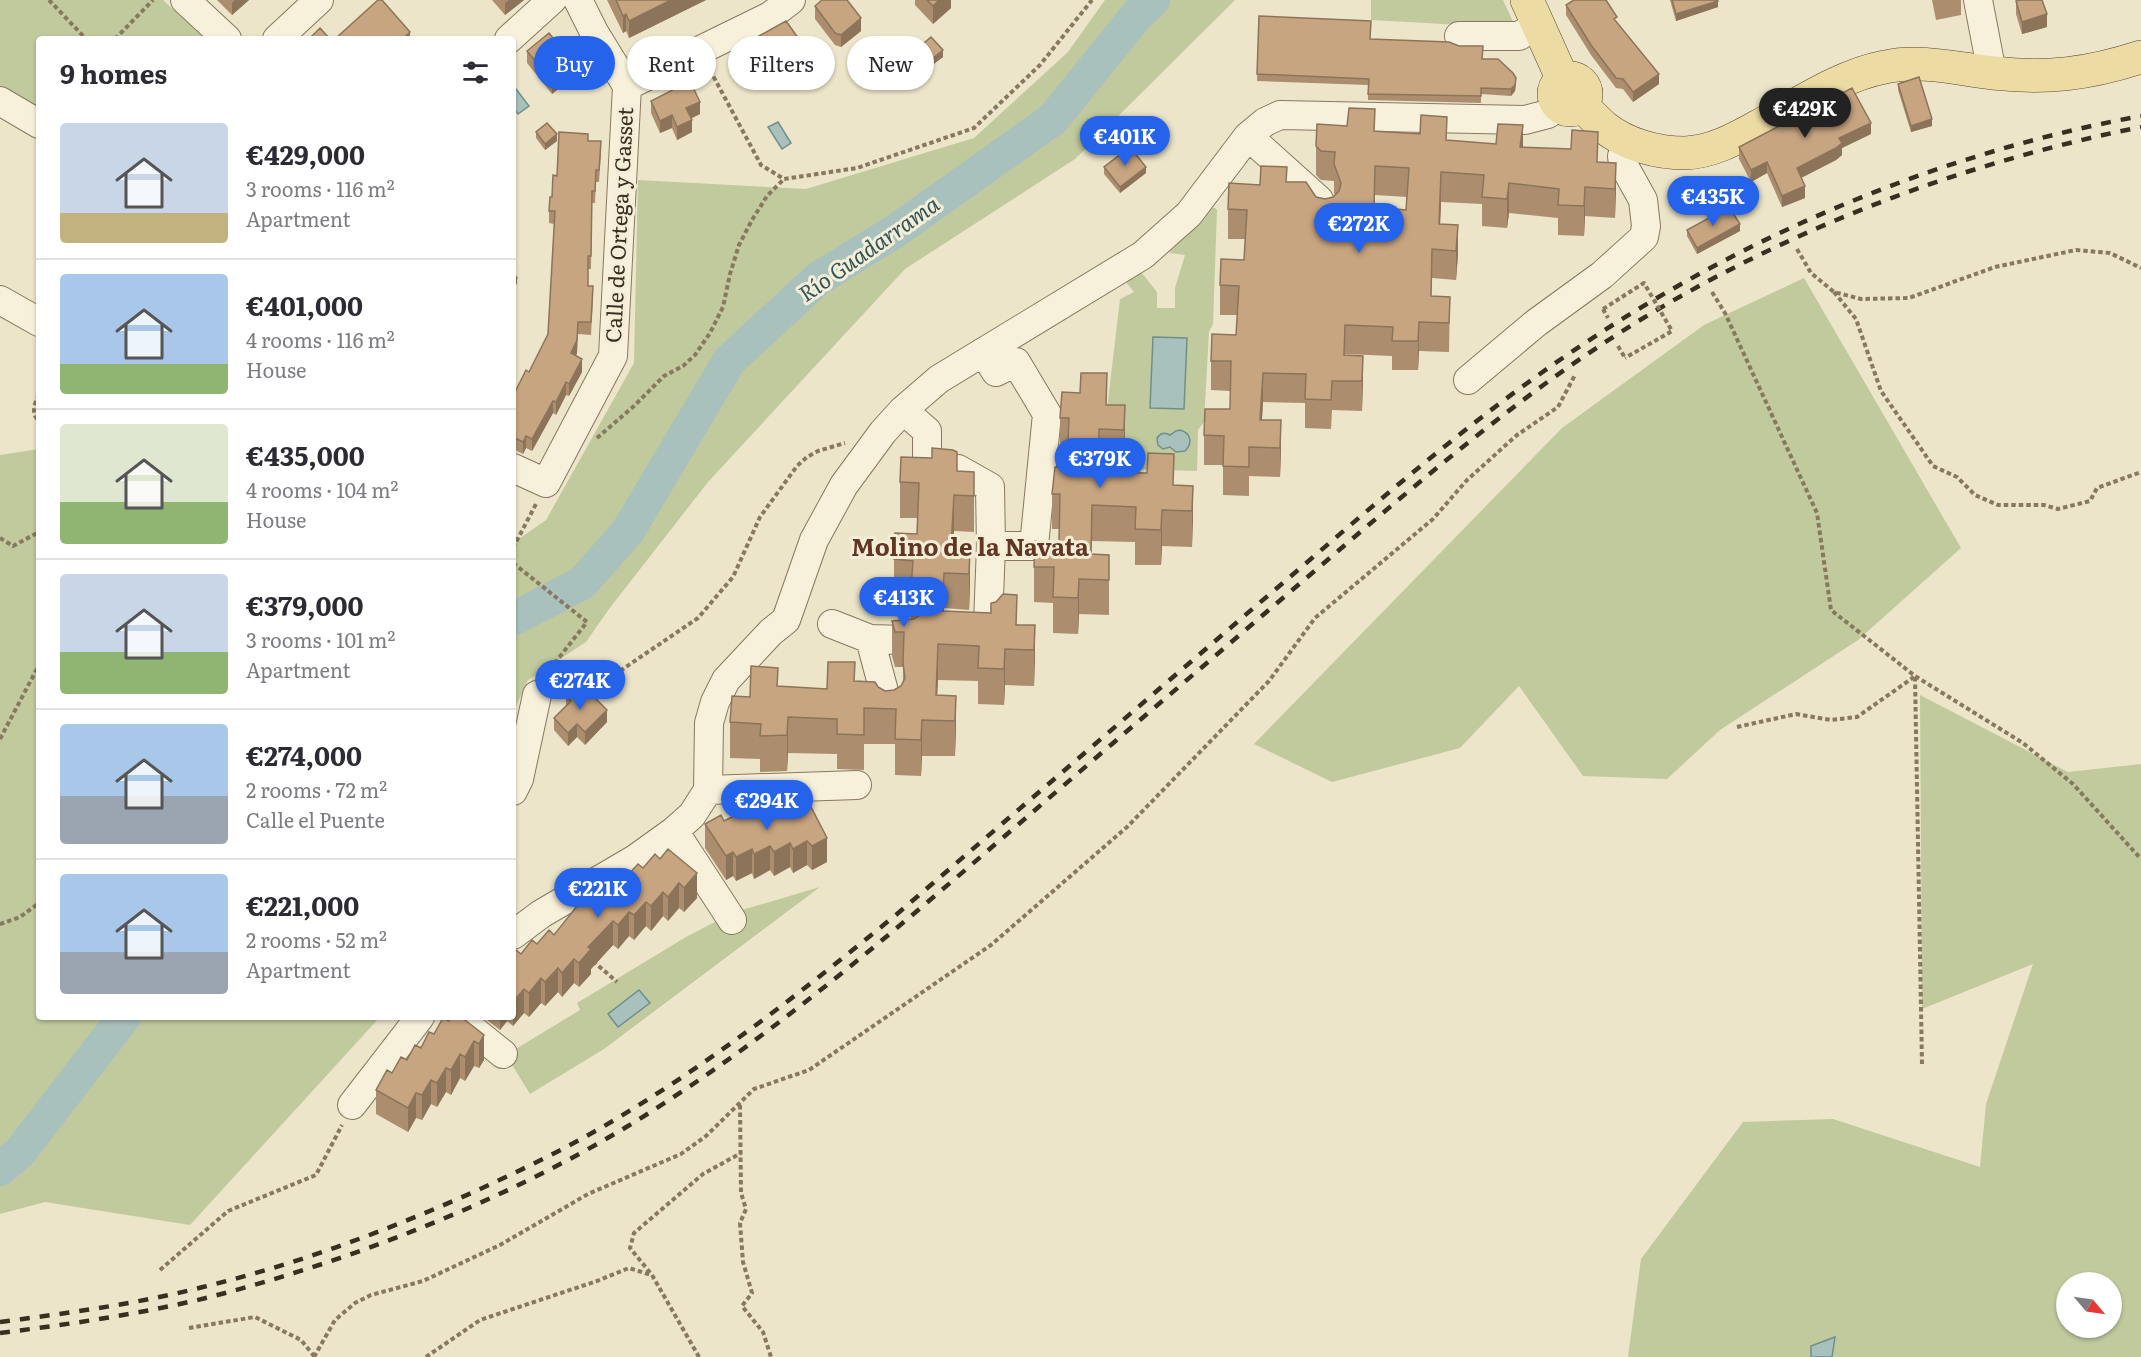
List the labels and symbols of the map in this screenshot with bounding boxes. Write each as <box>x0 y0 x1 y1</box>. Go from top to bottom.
pin: €429K <box>1763 88 1847 139</box>
street label: Calle de Ortega y Gasset <box>596 106 639 343</box>
pin: €401K <box>1083 116 1167 167</box>
pin: €435K <box>1671 176 1755 227</box>
water label: Río Guadarrama <box>791 187 946 309</box>
pin: €272K <box>1317 203 1401 254</box>
pin: €379K <box>1058 438 1142 489</box>
district label: Molino de la Navata <box>851 528 1089 563</box>
pin: €413K <box>862 577 946 628</box>
pin: €274K <box>538 660 622 711</box>
pin: €294K <box>725 780 809 831</box>
pin: €221K <box>556 868 640 919</box>
north arrow <box>2056 1272 2122 1338</box>

